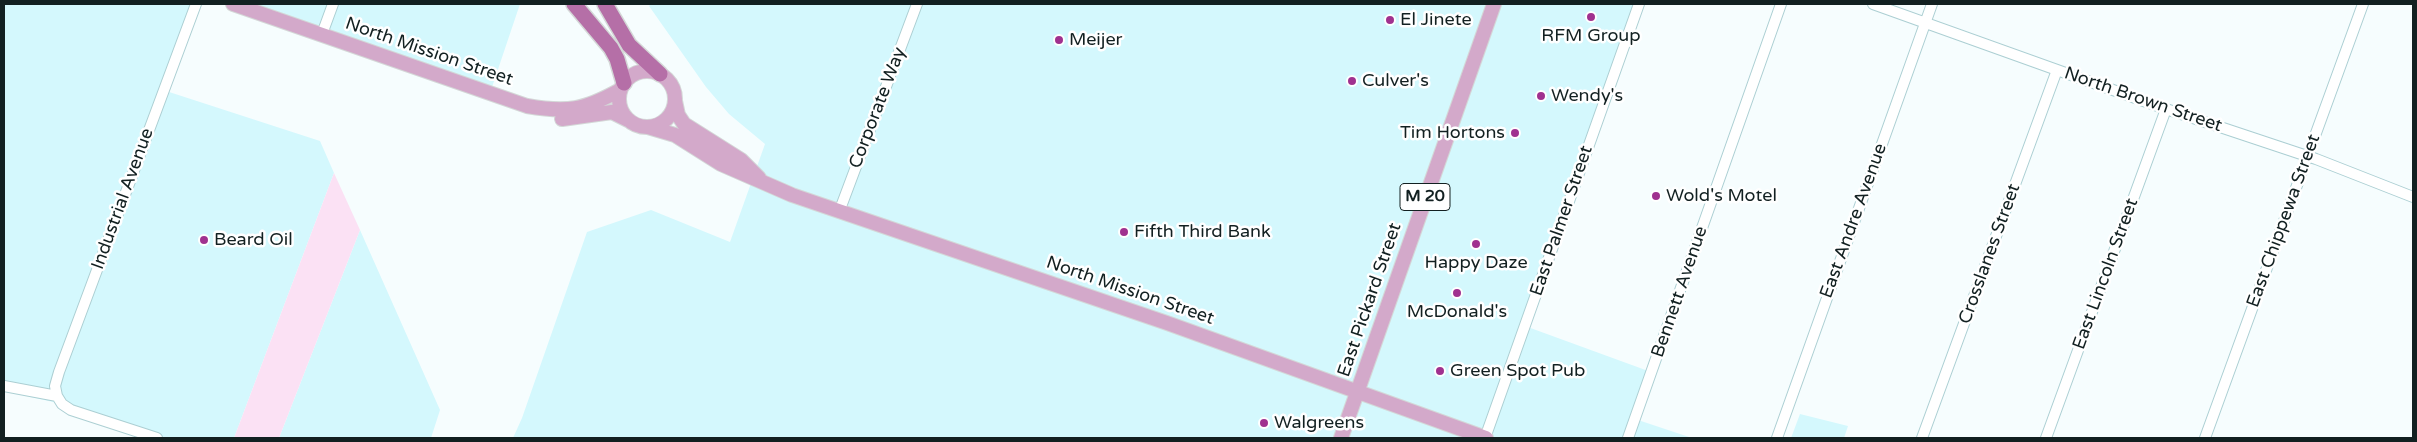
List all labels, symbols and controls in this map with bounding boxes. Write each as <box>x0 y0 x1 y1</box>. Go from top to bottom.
place label: El Jinete <box>1400 9 1472 31</box>
marker: RFM Group <box>1585 11 1597 23</box>
street label: North Mission Street <box>342 13 516 91</box>
marker: El Jinete <box>1384 14 1396 26</box>
place label: RFM Group <box>1541 25 1641 47</box>
place label: Meijer <box>1069 29 1122 51</box>
marker: Meijer <box>1053 34 1065 46</box>
street label: Corporate Way <box>845 44 911 172</box>
street label: North Brown Street <box>2061 63 2225 137</box>
place label: Culver's <box>1362 70 1429 92</box>
marker: Culver's <box>1346 75 1358 87</box>
place label: Wendy's <box>1551 85 1623 107</box>
marker: Wendy's <box>1535 90 1547 102</box>
place label: Tim Hortons <box>1400 122 1505 144</box>
street label: Industrial Avenue <box>87 125 159 273</box>
marker: Tim Hortons <box>1509 127 1521 139</box>
street label: East Chippewa Street <box>2243 131 2325 311</box>
street label: East Andre Avenue <box>1816 141 1892 301</box>
street label: East Palmer Street <box>1526 143 1598 299</box>
street label: Crosslanes Street <box>1955 181 2025 327</box>
road number: M 20 <box>1400 183 1450 210</box>
place label: Wold's Motel <box>1666 185 1777 207</box>
marker: Wold's Motel <box>1650 190 1662 202</box>
street label: East Lincoln Street <box>2069 195 2143 353</box>
street label: East Pickard Street <box>1334 220 1406 380</box>
place label: Fifth Third Bank <box>1134 221 1271 243</box>
street label: Bennett Avenue <box>1647 223 1713 361</box>
marker: Fifth Third Bank <box>1118 226 1130 238</box>
place label: Beard Oil <box>214 229 293 251</box>
marker: Beard Oil <box>198 234 210 246</box>
marker: Happy Daze <box>1470 238 1482 250</box>
street label: North Mission Street <box>1043 252 1217 330</box>
place label: Happy Daze <box>1424 252 1528 274</box>
marker: McDonald's <box>1451 287 1463 299</box>
place label: McDonald's <box>1407 301 1507 323</box>
place label: Green Spot Pub <box>1450 360 1585 382</box>
marker: Green Spot Pub <box>1434 365 1446 377</box>
place label: Walgreens <box>1274 412 1364 434</box>
marker: Walgreens <box>1258 417 1270 429</box>

